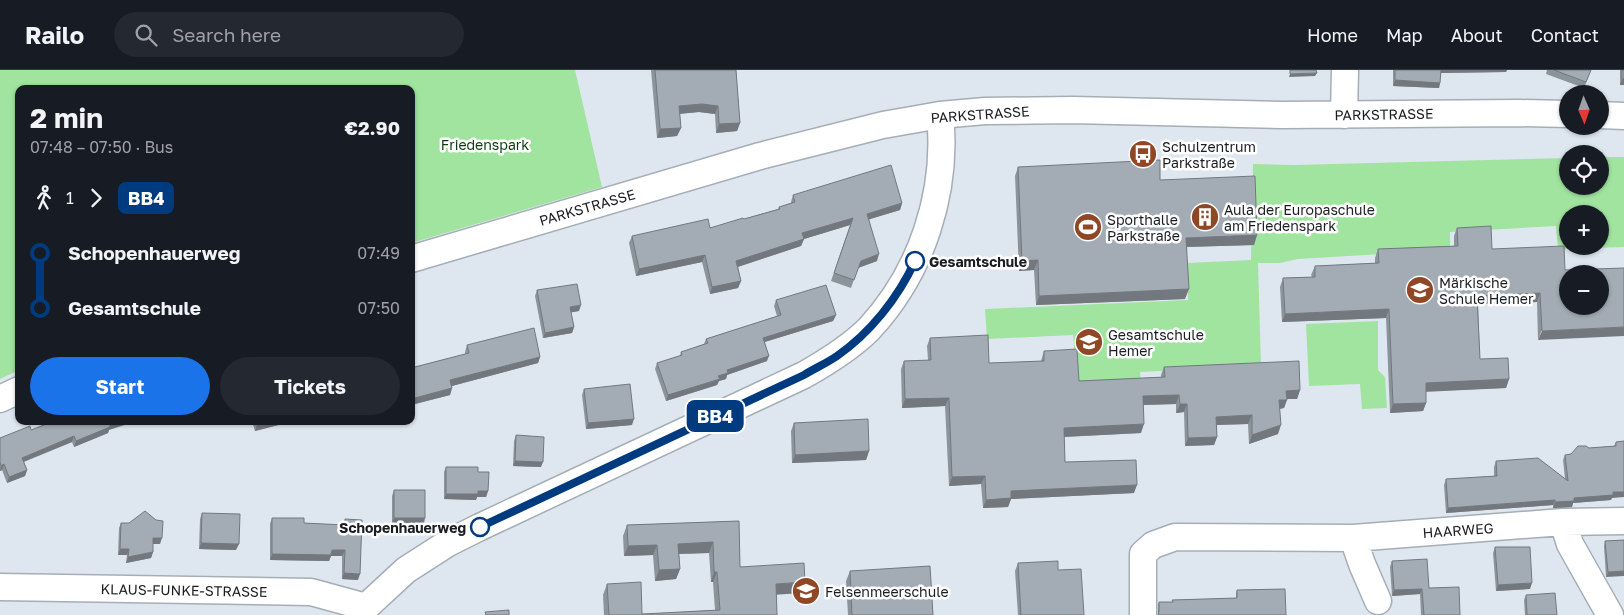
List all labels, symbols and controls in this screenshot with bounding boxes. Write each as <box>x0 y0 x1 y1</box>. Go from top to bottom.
search box <box>114 12 464 57</box>
text: Railo <box>25 20 84 49</box>
icon: search <box>132 21 160 49</box>
text: Search here <box>172 23 281 46</box>
text: Home <box>1307 24 1358 46</box>
text: Map <box>1386 24 1423 46</box>
text: About <box>1451 24 1503 46</box>
text: Contact <box>1531 24 1599 46</box>
north arrow <box>1559 85 1609 135</box>
map controls <box>1559 85 1609 315</box>
text: 2 min <box>30 101 103 134</box>
street label: PARKSTRASSE <box>930 102 1030 126</box>
street label: PARKSTRASSE <box>1334 105 1434 123</box>
text: €2.90 <box>345 116 400 139</box>
park label: Friedenspark <box>441 136 529 153</box>
text: 07:48 – 07:50 · Bus <box>30 137 173 157</box>
place label: Schulzentrum Parkstraße <box>1162 138 1256 171</box>
bus stop icon: Schulzentrum Parkstraße <box>1128 139 1158 169</box>
button: locate <box>1559 145 1609 195</box>
icon: walk <box>30 184 58 212</box>
icon: forward <box>82 184 110 212</box>
street label: PARKSTRASSE <box>537 185 637 229</box>
text: BB4 <box>128 187 164 209</box>
text: 1 <box>66 188 74 208</box>
place label: Aula der Europaschule am Friedenspark <box>1224 201 1375 234</box>
building icon: Aula der Europaschule am Friedenspark <box>1190 202 1220 232</box>
button: + <box>1559 205 1609 255</box>
place label: Sporthalle Parkstraße <box>1107 211 1180 244</box>
sports icon: Sporthalle Parkstraße <box>1073 212 1103 242</box>
text: Schopenhauerweg <box>68 241 240 264</box>
text: 07:49 <box>357 243 400 263</box>
marker: Gesamtschule <box>905 251 925 271</box>
place label: Gesamtschule <box>929 253 1027 270</box>
button: − <box>1559 265 1609 315</box>
place label: Märkische Schule Hemer <box>1439 274 1534 307</box>
school or university icon: Märkische Schule Hemer <box>1405 275 1435 305</box>
text: Gesamtschule <box>68 296 201 319</box>
text: 07:50 <box>358 298 400 318</box>
place label: Gesamtschule Hemer <box>1108 326 1204 359</box>
school or university icon: Gesamtschule Hemer <box>1074 327 1104 357</box>
button: Start <box>30 357 210 415</box>
button: Tickets <box>220 357 400 415</box>
line badge: BB4 <box>686 400 744 432</box>
text: BB4 <box>697 405 733 427</box>
marker: Schopenhauerweg <box>470 517 490 537</box>
place label: Schopenhauerweg <box>339 519 466 536</box>
street label: HAARWEG <box>1422 519 1494 541</box>
school or university icon: Felsenmeerschule <box>791 576 821 606</box>
street label: KLAUS-FUNKE-STRASSE <box>100 580 268 600</box>
place label: Felsenmeerschule <box>825 583 949 600</box>

